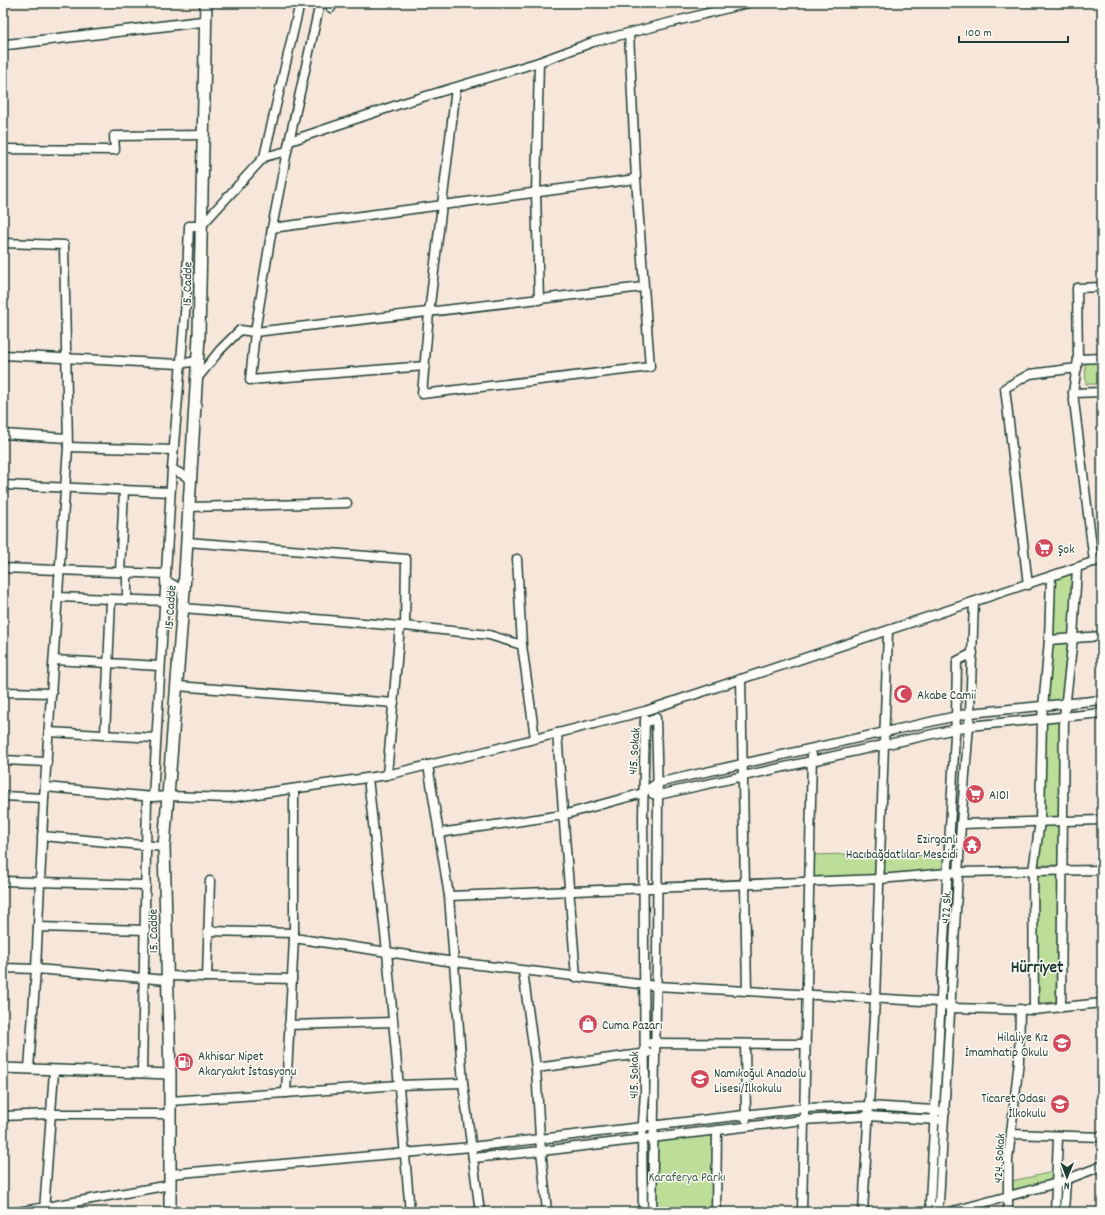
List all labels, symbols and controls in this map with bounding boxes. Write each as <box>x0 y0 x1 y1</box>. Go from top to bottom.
scale bar <box>959 18 1068 44</box>
text: 100 m <box>965 25 992 42</box>
street label: 15. Cadde <box>179 261 198 306</box>
supermarket icon: Şok <box>1033 537 1055 559</box>
place label: Şok <box>1058 541 1074 560</box>
street label: 15. Cadde <box>160 584 183 630</box>
mosque icon: Akabe Camii <box>892 683 914 705</box>
place label: Akabe Camii <box>917 687 977 706</box>
street label: 415. Sokak <box>624 727 647 776</box>
supermarket icon: A101 <box>964 783 986 805</box>
place label: A101 <box>989 787 1009 806</box>
place label: Ezirganlı Hacıbağdatlılar Mescidi <box>846 831 959 865</box>
temple icon: Ezirganlı Hacıbağdatlılar Mescidi <box>961 834 983 856</box>
street label: 422 Sk. <box>937 890 958 924</box>
street label: 15. Cadde <box>145 908 164 953</box>
district label: Hürriyet <box>1011 957 1064 981</box>
shop icon: Cuma Pazarı <box>577 1013 599 1035</box>
place label: Cuma Pazarı <box>602 1017 662 1036</box>
place label: Hilaliye Kız İmamhatip Okulu <box>965 1029 1048 1063</box>
school or university icon: Hilaliye Kız İmamhatip Okulu <box>1051 1032 1073 1054</box>
place label: Akhisar Nipet Akaryakıt İstasyonu <box>198 1048 296 1082</box>
fuel station icon: Akhisar Nipet Akaryakıt İstasyonu <box>173 1051 195 1073</box>
street label: 415. Sokak <box>626 1051 645 1099</box>
place label: Namıkoğul Anadolu Lisesi/İlkokulu <box>714 1065 806 1099</box>
school or university icon: Namıkoğul Anadolu Lisesi/İlkokulu <box>689 1068 711 1090</box>
place label: Ticaret Odası İlkokulu <box>981 1090 1046 1124</box>
school or university icon: Ticaret Odası İlkokulu <box>1049 1093 1071 1115</box>
street label: 424. Sokak <box>990 1133 1011 1184</box>
north arrow <box>1047 1157 1087 1197</box>
park label: Karaferya Parkı <box>648 1169 726 1188</box>
text: N <box>1063 1177 1070 1193</box>

